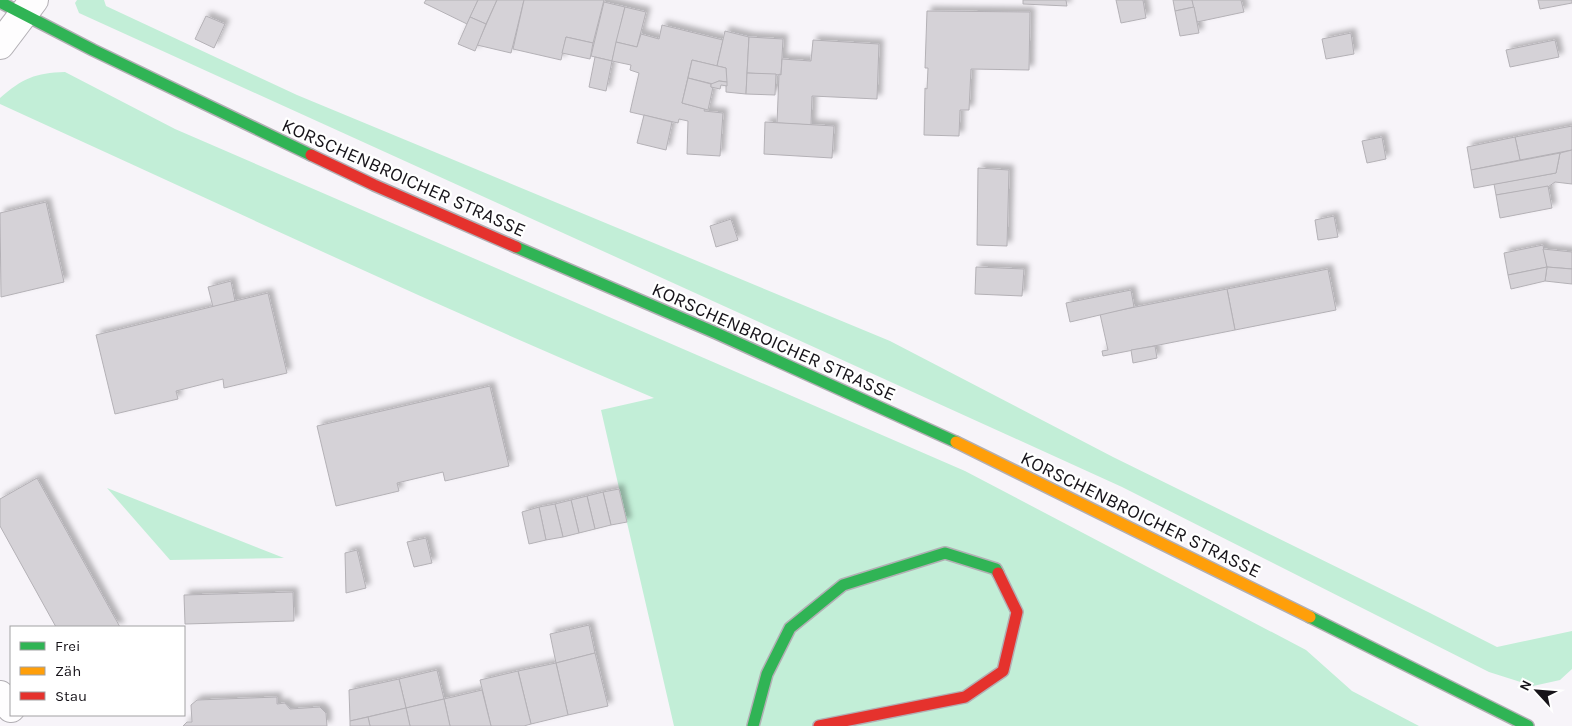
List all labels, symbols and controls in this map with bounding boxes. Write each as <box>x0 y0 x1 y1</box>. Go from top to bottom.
street label: KORSCHENBROICHER STRASSE <box>278 114 529 242</box>
street label: KORSCHENBROICHER STRASSE <box>648 278 899 406</box>
street label: KORSCHENBROICHER STRASSE <box>1017 447 1264 583</box>
legend <box>10 626 185 716</box>
text: Frei <box>55 637 80 655</box>
text: Zäh <box>55 662 81 680</box>
north arrow <box>1512 666 1562 716</box>
text: N <box>1516 677 1536 694</box>
text: Stau <box>55 687 87 705</box>

